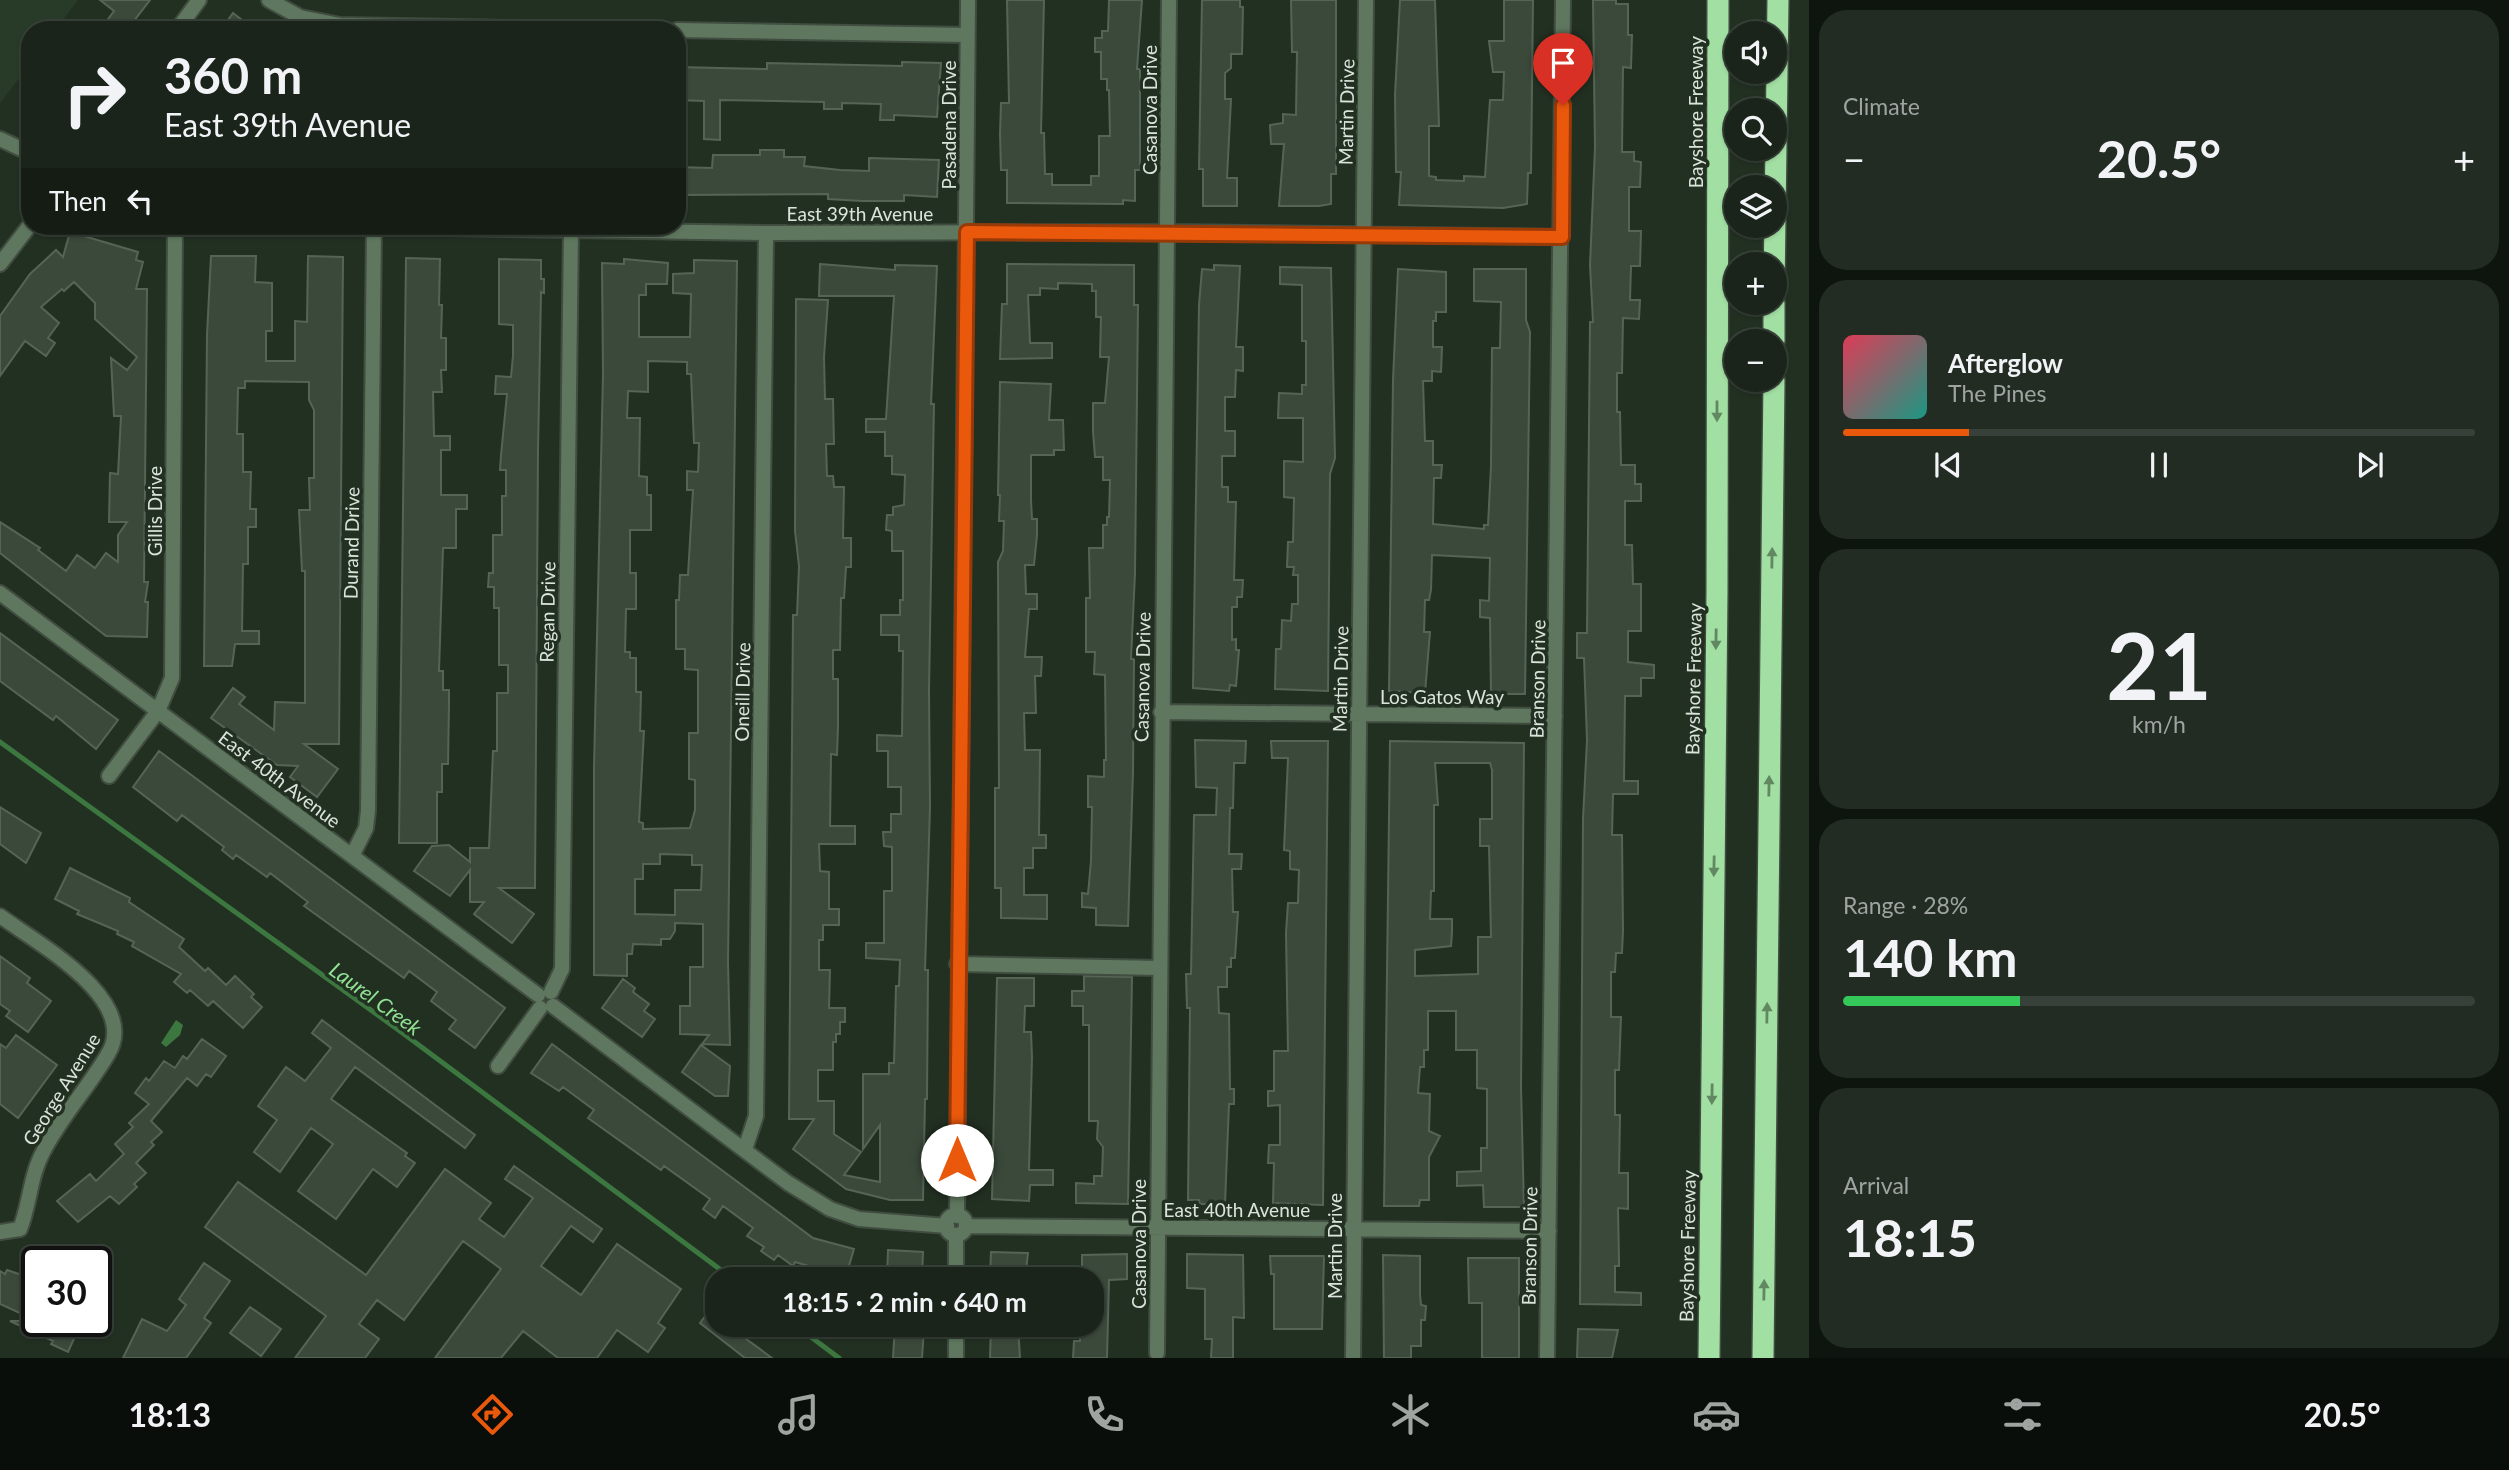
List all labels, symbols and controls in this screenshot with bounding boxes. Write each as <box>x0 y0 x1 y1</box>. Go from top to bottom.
map controls <box>1724 21 1787 392</box>
button: sound <box>1724 21 1787 84</box>
pin <box>1533 33 1593 105</box>
street label: Bayshore Freeway <box>1684 36 1707 188</box>
icon: arrive <box>1544 44 1582 82</box>
street label: Casanova Drive <box>1138 45 1161 175</box>
text: 360 m <box>164 46 302 104</box>
icon: right <box>49 49 140 140</box>
street label: Martin Drive <box>1334 59 1358 165</box>
street label: Pasadena Drive <box>937 60 960 190</box>
text: Climate <box>1843 92 1920 120</box>
button: search <box>1724 98 1787 161</box>
text: East 39th Avenue <box>164 105 411 144</box>
text: 20.5° <box>2097 127 2221 189</box>
text: − <box>1843 136 1865 182</box>
text: + <box>2453 136 2475 182</box>
button: layers <box>1724 175 1787 238</box>
icon: left <box>121 182 159 220</box>
text: Then <box>49 185 107 217</box>
street label: East 39th Avenue <box>787 202 933 225</box>
button: + <box>1724 252 1787 315</box>
button: − <box>1724 329 1787 392</box>
text: Afterglow <box>1948 347 2063 379</box>
text: The Pines <box>1948 379 2046 407</box>
one-way arrow <box>1711 400 1723 422</box>
icon: previous <box>1929 446 1967 484</box>
icon: pause <box>2140 446 2178 484</box>
icon: next <box>2351 446 2389 484</box>
street label: Gillis Drive <box>143 466 166 556</box>
street label: Durand Drive <box>339 487 363 599</box>
one-way arrow <box>1766 547 1778 569</box>
street label: Regan Drive <box>535 561 559 663</box>
street label: Bayshore Freeway <box>1680 602 1706 755</box>
text: 21 <box>2106 610 2212 719</box>
street label: Casanova Drive <box>1129 612 1155 742</box>
street label: Branson Drive <box>1524 619 1550 739</box>
street label: Martin Drive <box>1328 626 1352 732</box>
one-way arrow <box>1711 628 1722 650</box>
street label: Oneill Drive <box>730 642 754 742</box>
street label: Los Gatos Way <box>1380 685 1504 708</box>
text: km/h <box>2132 710 2186 738</box>
street label: East 40th Avenue <box>214 726 346 832</box>
one-way arrow <box>1763 775 1775 797</box>
one-way arrow <box>1708 855 1720 877</box>
text: Range · 28% <box>1843 891 1968 919</box>
text: 140 km <box>1843 926 2017 988</box>
water label: Laurel Creek <box>325 956 428 1040</box>
one-way arrow <box>1761 1002 1773 1024</box>
street label: George Avenue <box>17 1029 105 1149</box>
one-way arrow <box>1706 1083 1718 1105</box>
position arrow <box>920 1123 994 1197</box>
street label: Bayshore Freeway <box>1674 1169 1700 1322</box>
text: Arrival <box>1843 1171 1909 1199</box>
street label: Casanova Drive <box>1127 1179 1150 1309</box>
street label: Branson Drive <box>1516 1186 1542 1306</box>
street label: Martin Drive <box>1323 1193 1346 1299</box>
street label: East 40th Avenue <box>1164 1198 1310 1221</box>
text: 18:15 <box>1843 1206 1977 1268</box>
speed limit sign: 30 <box>21 1246 112 1337</box>
one-way arrow <box>1758 1279 1770 1301</box>
text: 18:15 · 2 min · 640 m <box>782 1286 1027 1318</box>
icon: directions <box>468 1390 517 1439</box>
icon: music <box>774 1390 823 1439</box>
icon: phone <box>1080 1390 1129 1439</box>
icon: climate <box>1386 1390 1435 1439</box>
icon: car <box>1692 1390 1741 1439</box>
icon: filters <box>1998 1390 2047 1439</box>
text: 18:13 <box>128 1395 211 1434</box>
text: 20.5° <box>2304 1395 2380 1434</box>

